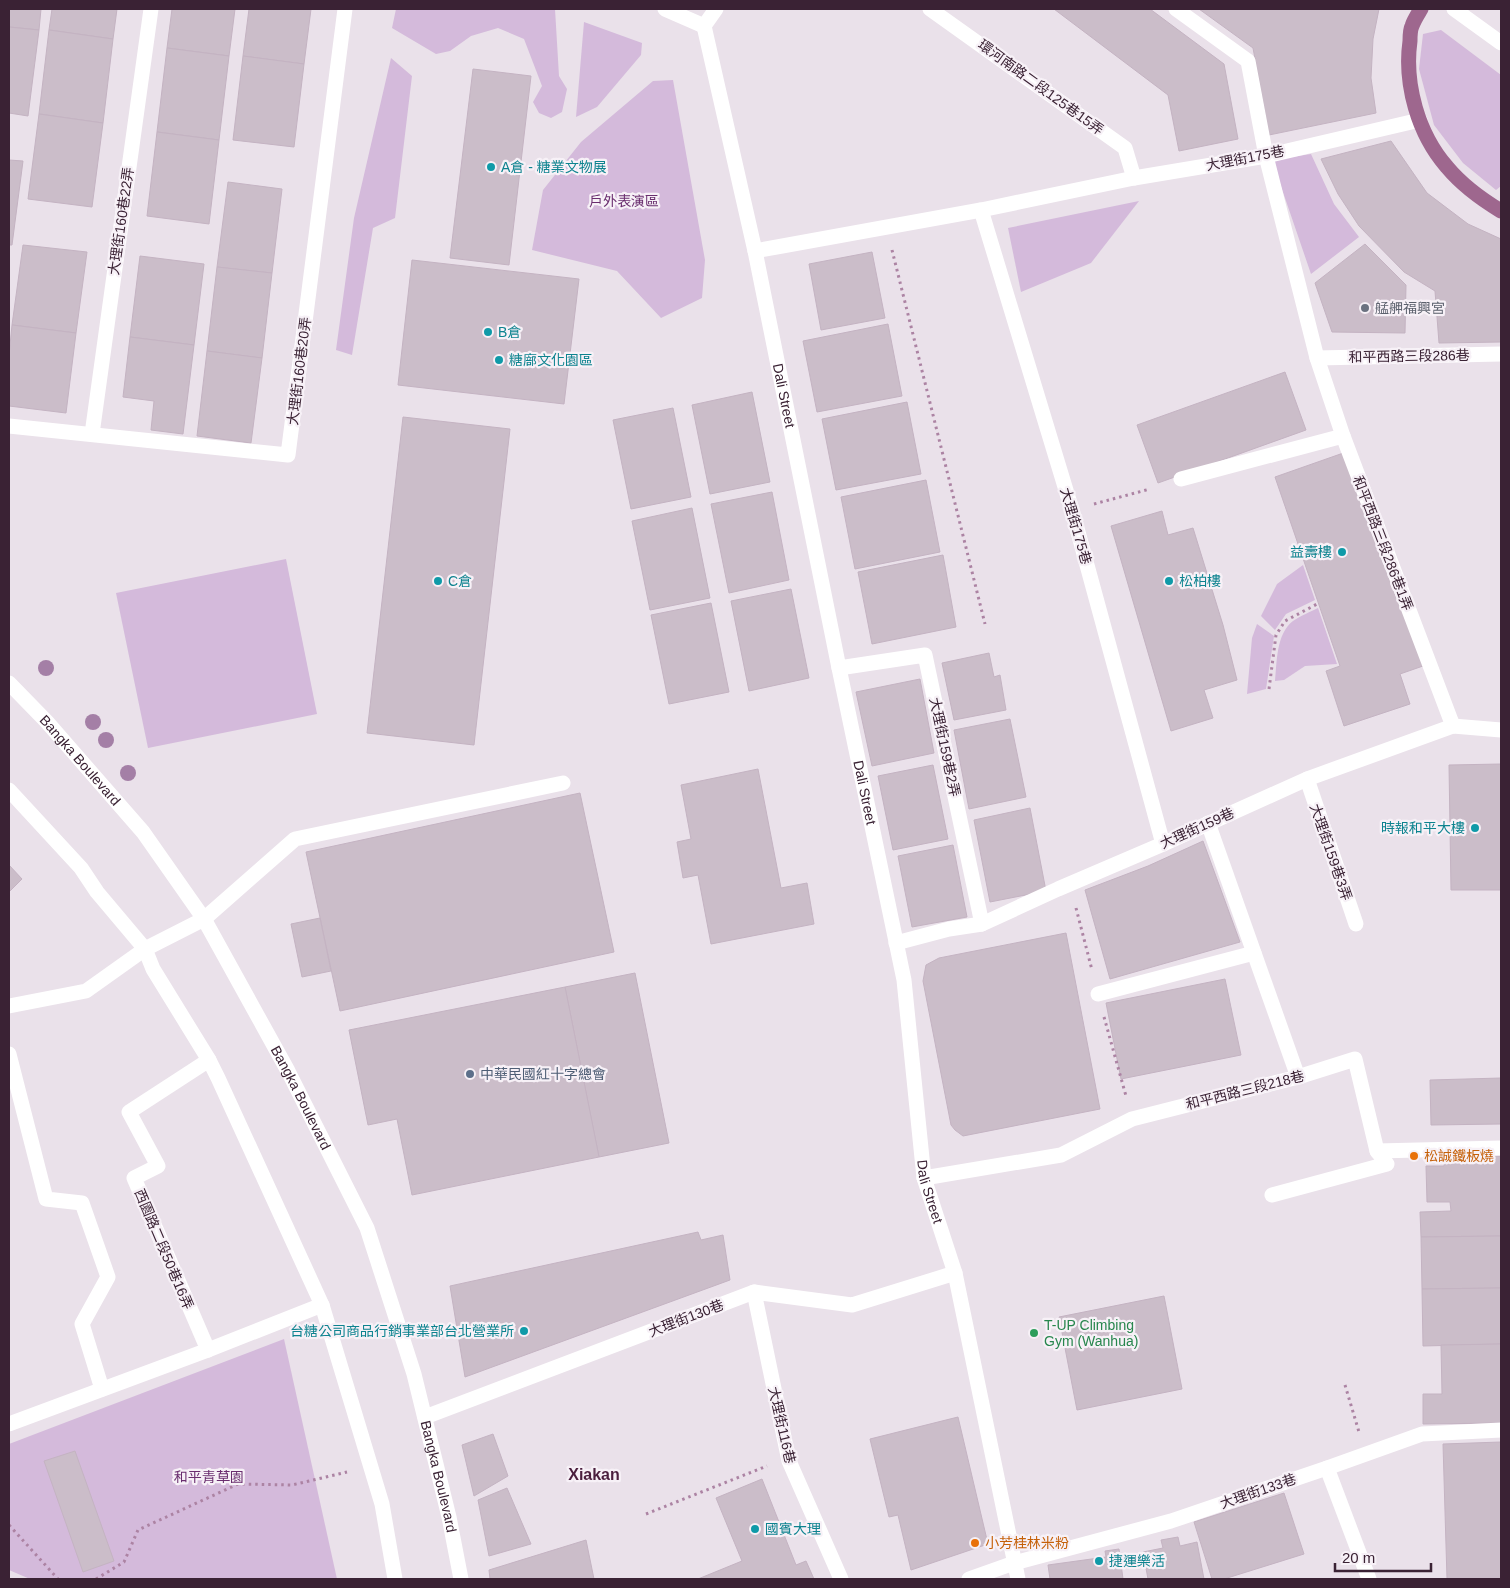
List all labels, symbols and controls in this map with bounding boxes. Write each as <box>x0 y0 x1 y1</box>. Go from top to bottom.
street label: 環河南路二段125巷15弄 <box>975 36 1107 138</box>
street label: 大理街175巷 <box>1205 143 1285 173</box>
place label: A倉 - 糖業文物展 <box>501 159 607 175</box>
marker: A倉 - 糖業文物展 <box>485 161 497 173</box>
street label: 大理街160巷22弄 <box>105 166 137 276</box>
park label: 戶外表演區 <box>589 193 659 209</box>
place label: 艋舺福興宮 <box>1375 300 1445 316</box>
marker: 艋舺福興宮 <box>1359 302 1371 314</box>
street label: 大理街160巷20弄 <box>284 316 314 426</box>
place label: B倉 <box>498 324 521 340</box>
marker: B倉 <box>482 326 494 338</box>
street label: 和平西路三段286巷 <box>1348 347 1470 365</box>
place label: 糖廍文化園區 <box>509 352 593 368</box>
marker: 糖廍文化園區 <box>493 354 505 366</box>
street label: Dali Street <box>770 362 798 429</box>
street label: 和平西路三段286巷1弄 <box>1350 473 1416 613</box>
street label: 大理街175巷 <box>1057 486 1095 566</box>
place label: 益壽樓 <box>1290 544 1332 560</box>
marker: 益壽樓 <box>1336 546 1348 558</box>
place label: C倉 <box>448 573 472 589</box>
place label: 松柏樓 <box>1179 573 1221 589</box>
marker: C倉 <box>432 575 444 587</box>
marker: 松柏樓 <box>1163 575 1175 587</box>
street label: 大理街159巷2弄 <box>927 696 963 798</box>
street label: Bangka Boulevard <box>37 712 124 808</box>
street label: Dali Street <box>850 759 879 826</box>
street label: 大理街159巷3弄 <box>1307 802 1355 902</box>
street label: 大理街159巷 <box>1157 805 1237 851</box>
place label: 時報和平大樓 <box>1381 820 1465 836</box>
marker: 時報和平大樓 <box>1469 822 1481 834</box>
street label: Bangka Boulevard <box>268 1043 334 1152</box>
place label: 中華民國紅十字總會 <box>480 1066 606 1082</box>
marker: 中華民國紅十字總會 <box>464 1068 476 1080</box>
street label: 和平西路三段218巷 <box>1184 1068 1306 1112</box>
place label: 松誠鐵板燒 <box>1424 1148 1494 1164</box>
marker: 松誠鐵板燒 <box>1408 1150 1420 1162</box>
street label: Dali Street <box>914 1159 946 1225</box>
street label: 西園路二段50巷16弄 <box>131 1186 197 1312</box>
street label: 大理街130巷 <box>646 1296 726 1340</box>
place label: T-UP Climbing Gym (Wanhua) <box>1044 1317 1138 1349</box>
place label: 台糖公司商品行銷事業部台北營業所 <box>290 1323 514 1339</box>
marker: 台糖公司商品行銷事業部台北營業所 <box>518 1325 530 1337</box>
marker: T-UP Climbing Gym (Wanhua) <box>1028 1327 1040 1339</box>
street label: 大理街116巷 <box>765 1385 799 1465</box>
street label: Bangka Boulevard <box>418 1419 460 1534</box>
district label: Xiakan <box>568 1466 620 1483</box>
park label: 和平青草園 <box>174 1469 244 1485</box>
street label: 大理街133巷 <box>1218 1471 1298 1511</box>
place label: 國賓大理 <box>765 1521 821 1537</box>
marker: 國賓大理 <box>749 1523 761 1535</box>
place label: 小芳桂林米粉 <box>985 1535 1069 1551</box>
marker: 小芳桂林米粉 <box>969 1537 981 1549</box>
scale bar <box>1335 1540 1431 1572</box>
text: 20 m <box>1342 1549 1375 1566</box>
place label: 捷運樂活 <box>1109 1553 1165 1569</box>
marker: 捷運樂活 <box>1093 1555 1105 1567</box>

